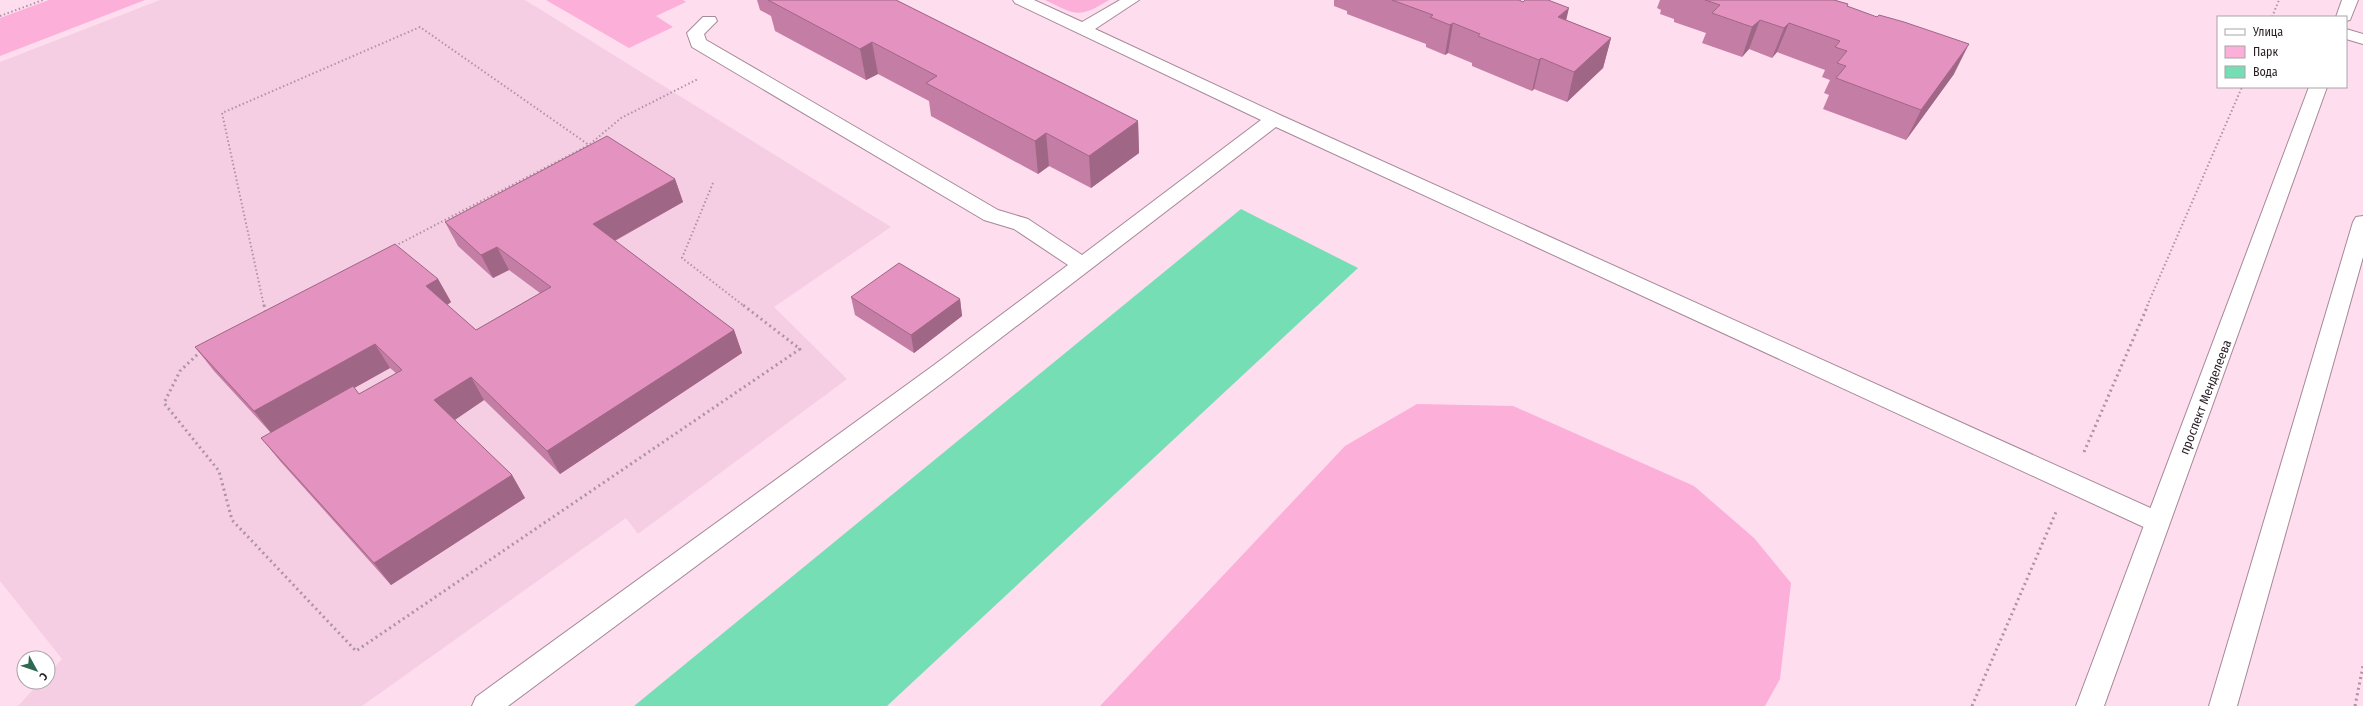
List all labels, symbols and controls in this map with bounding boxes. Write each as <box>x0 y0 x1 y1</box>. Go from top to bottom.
legend <box>2217 16 2347 88</box>
text: Улица <box>2252 25 2283 39</box>
text: Парк <box>2253 45 2279 59</box>
text: Вода <box>2253 65 2278 79</box>
street label: проспект Менделеева <box>2177 338 2234 457</box>
north arrow <box>16 650 56 690</box>
text: С <box>36 670 50 683</box>

